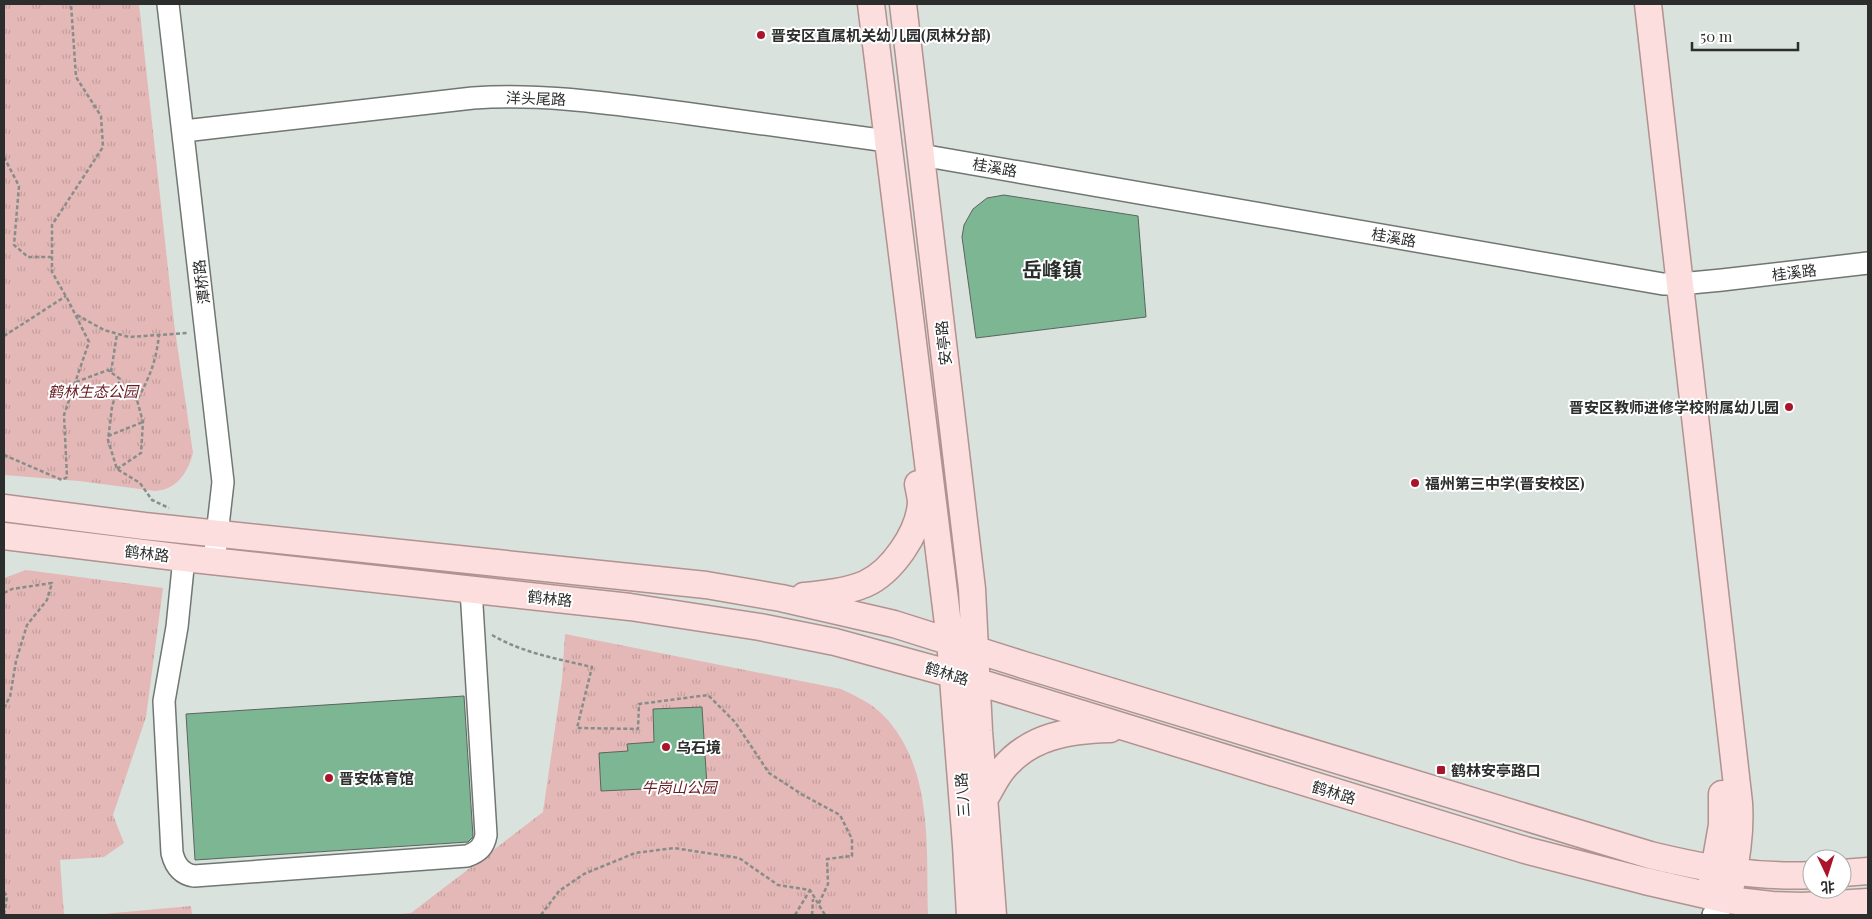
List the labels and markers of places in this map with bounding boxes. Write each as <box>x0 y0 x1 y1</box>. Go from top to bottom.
place label: 晋安区直属机关幼儿园(凤林分部) <box>771 25 991 45</box>
marker: 晋安区直属机关幼儿园(凤林分部) <box>755 29 767 41</box>
place label: 晋安区教师进修学校附属幼儿园 <box>1569 397 1779 417</box>
marker: 晋安区教师进修学校附属幼儿园 <box>1783 401 1795 413</box>
place label: 福州第三中学(晋安校区) <box>1425 473 1585 493</box>
marker: 福州第三中学(晋安校区) <box>1409 477 1421 489</box>
place label: 乌石境 <box>676 737 721 757</box>
marker: 乌石境 <box>660 741 672 753</box>
place label: 鹤林安亭路口 <box>1451 760 1541 780</box>
marker: 鹤林安亭路口 <box>1435 764 1447 776</box>
place label: 晋安体育馆 <box>339 768 414 788</box>
marker: 晋安体育馆 <box>323 772 335 784</box>

